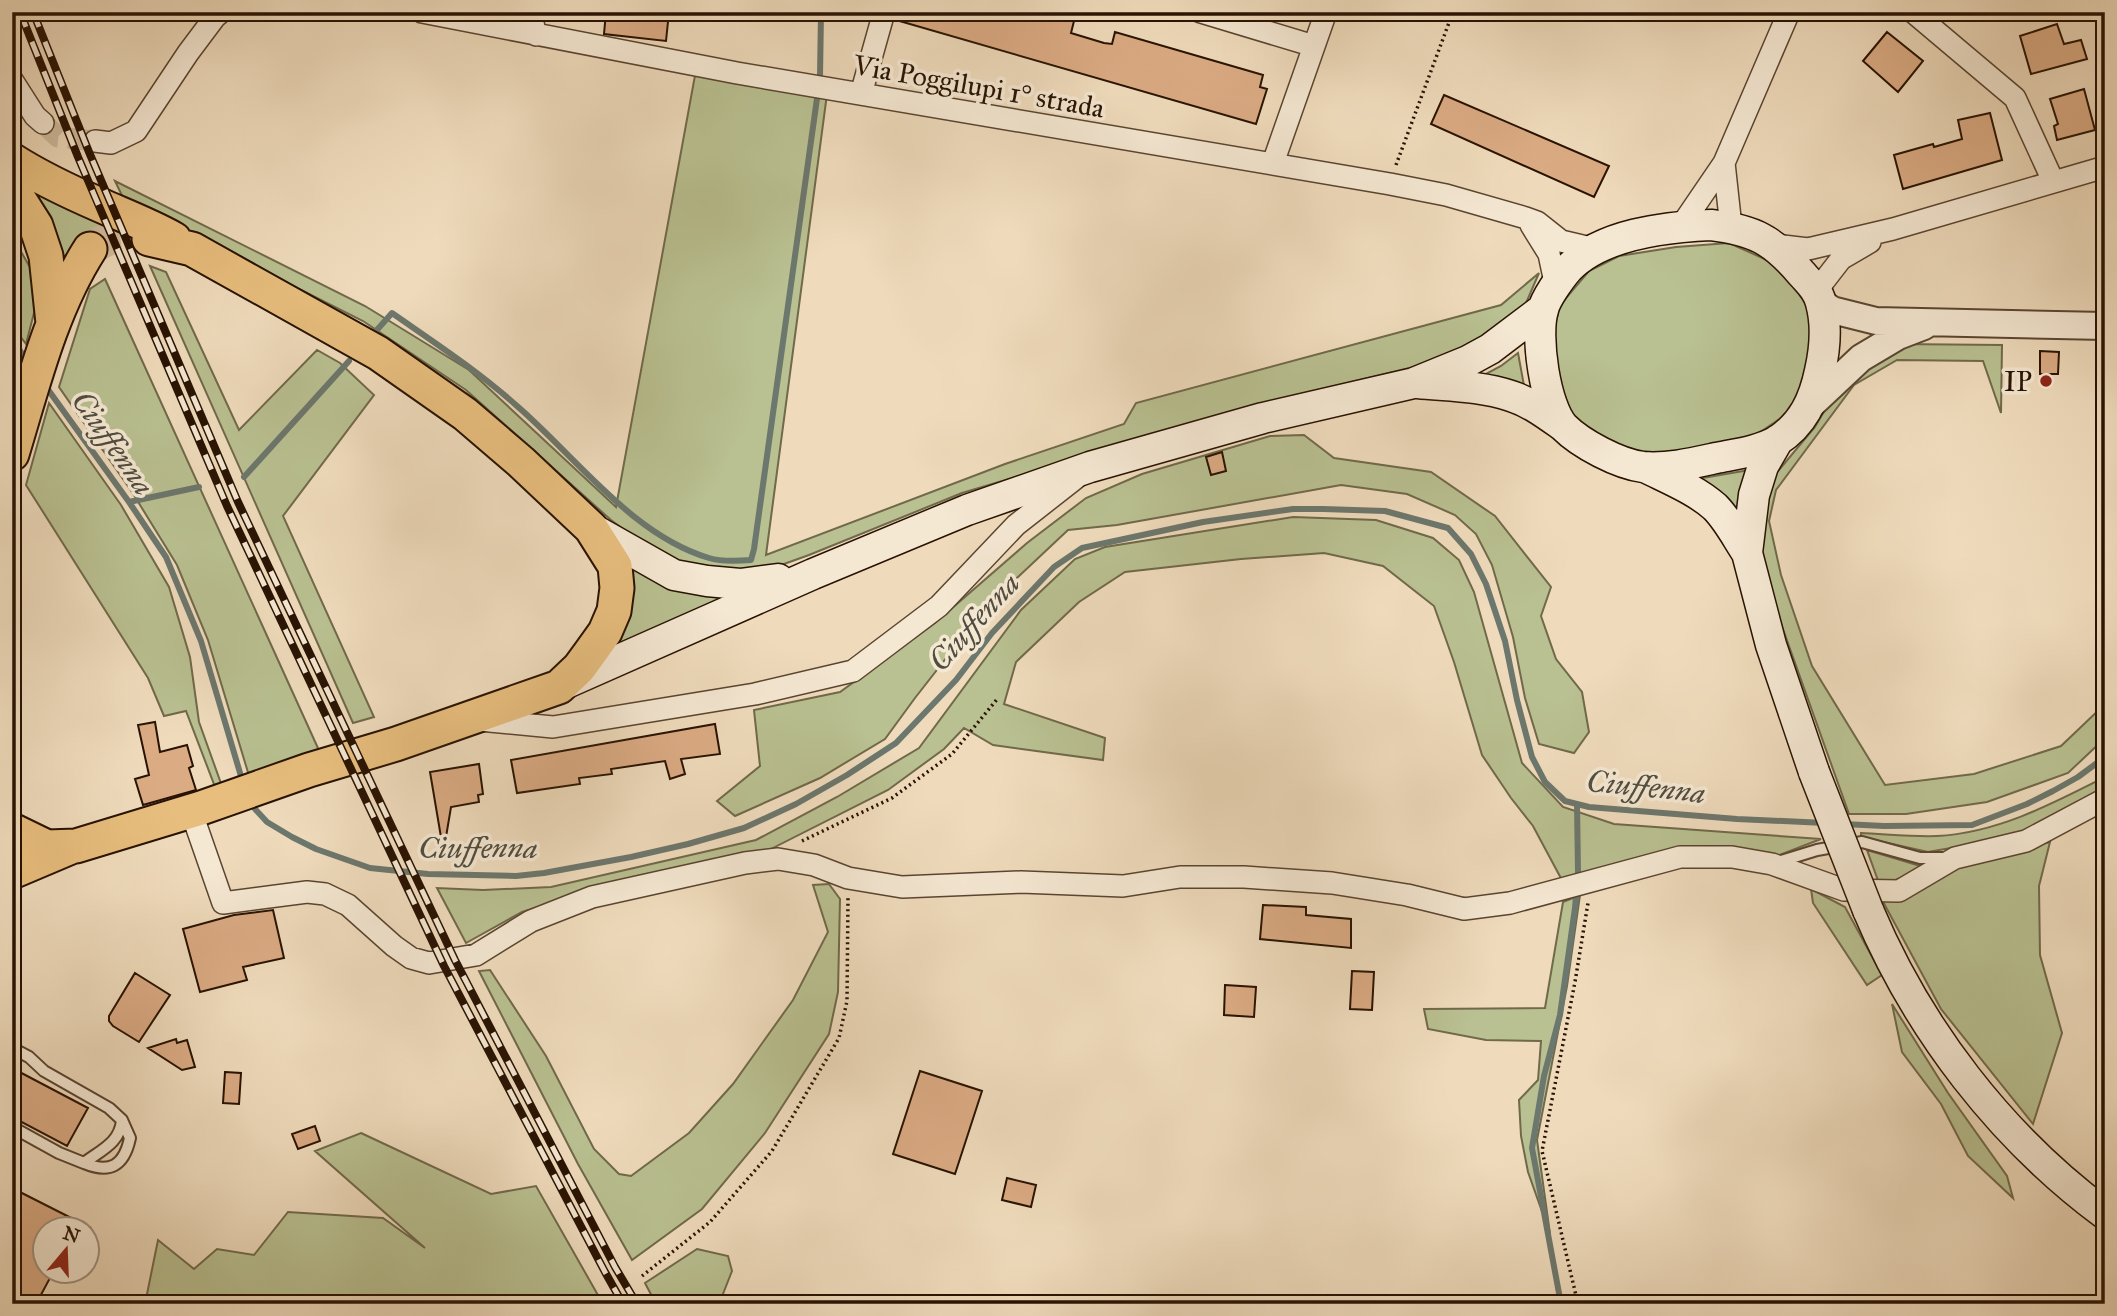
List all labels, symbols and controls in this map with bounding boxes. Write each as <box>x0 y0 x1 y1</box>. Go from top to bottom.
street label: Via Poggilupi 1° strada <box>850 47 1107 126</box>
place label: IP <box>2004 364 2032 399</box>
marker: IP <box>2038 373 2054 389</box>
water label: Ciuffenna <box>62 384 162 503</box>
water label: Ciuffenna <box>921 566 1029 680</box>
water label: Ciuffenna <box>1585 763 1707 813</box>
water label: Ciuffenna <box>419 830 537 868</box>
north arrow <box>32 1214 102 1284</box>
text: N <box>60 1221 83 1248</box>

